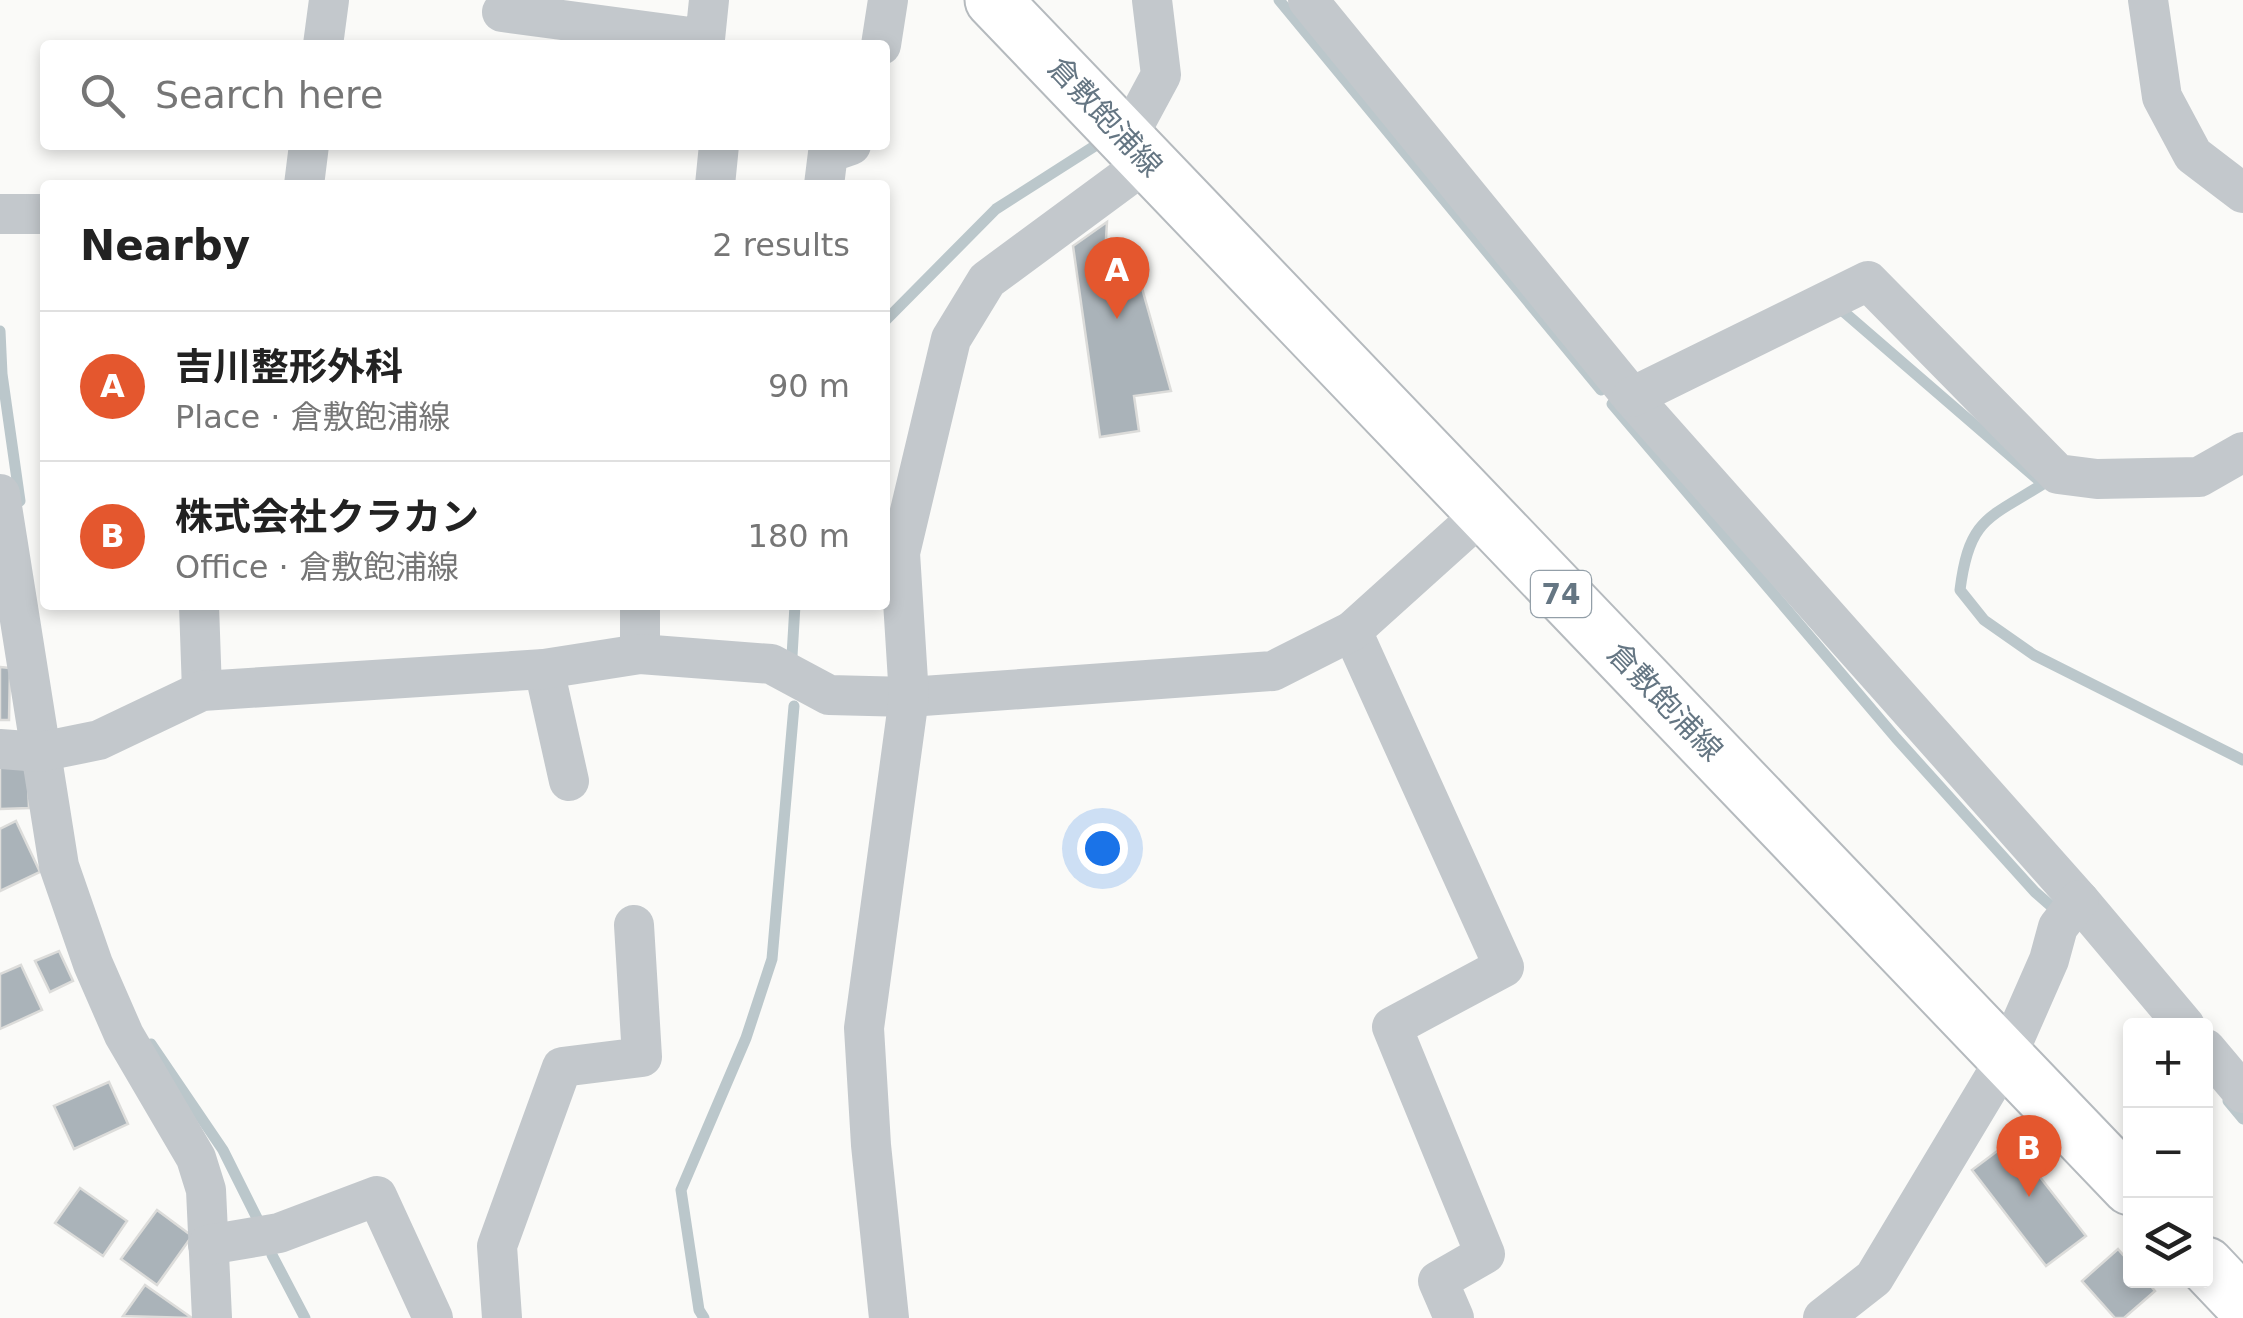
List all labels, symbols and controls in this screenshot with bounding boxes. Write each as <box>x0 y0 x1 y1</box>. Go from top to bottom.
search box <box>40 40 890 150</box>
street label: 倉敷飽浦線 <box>1041 50 1169 183</box>
icon: search <box>75 68 130 123</box>
text: Search here <box>155 73 383 117</box>
text: Nearby <box>80 221 250 270</box>
text: 2 results <box>712 226 850 264</box>
pin: A <box>1084 236 1150 319</box>
text: 吉川整形外科 <box>175 345 403 389</box>
text: A <box>100 367 125 405</box>
text: 90 m <box>768 367 850 405</box>
text: Place · 倉敷飽浦線 <box>175 398 451 436</box>
text: 株式会社クラカン <box>175 495 479 539</box>
text: B <box>100 517 125 555</box>
text: 180 m <box>748 517 850 555</box>
text: Office · 倉敷飽浦線 <box>175 548 459 586</box>
road number: 74 <box>1531 571 1591 617</box>
street label: 倉敷飽浦線 <box>1601 636 1730 768</box>
your location <box>1077 823 1128 874</box>
map controls <box>2123 1018 2213 1288</box>
button: + <box>2123 1018 2213 1108</box>
button: − <box>2123 1108 2213 1198</box>
pin: B <box>1996 1114 2062 1197</box>
button: layers <box>2123 1198 2213 1288</box>

